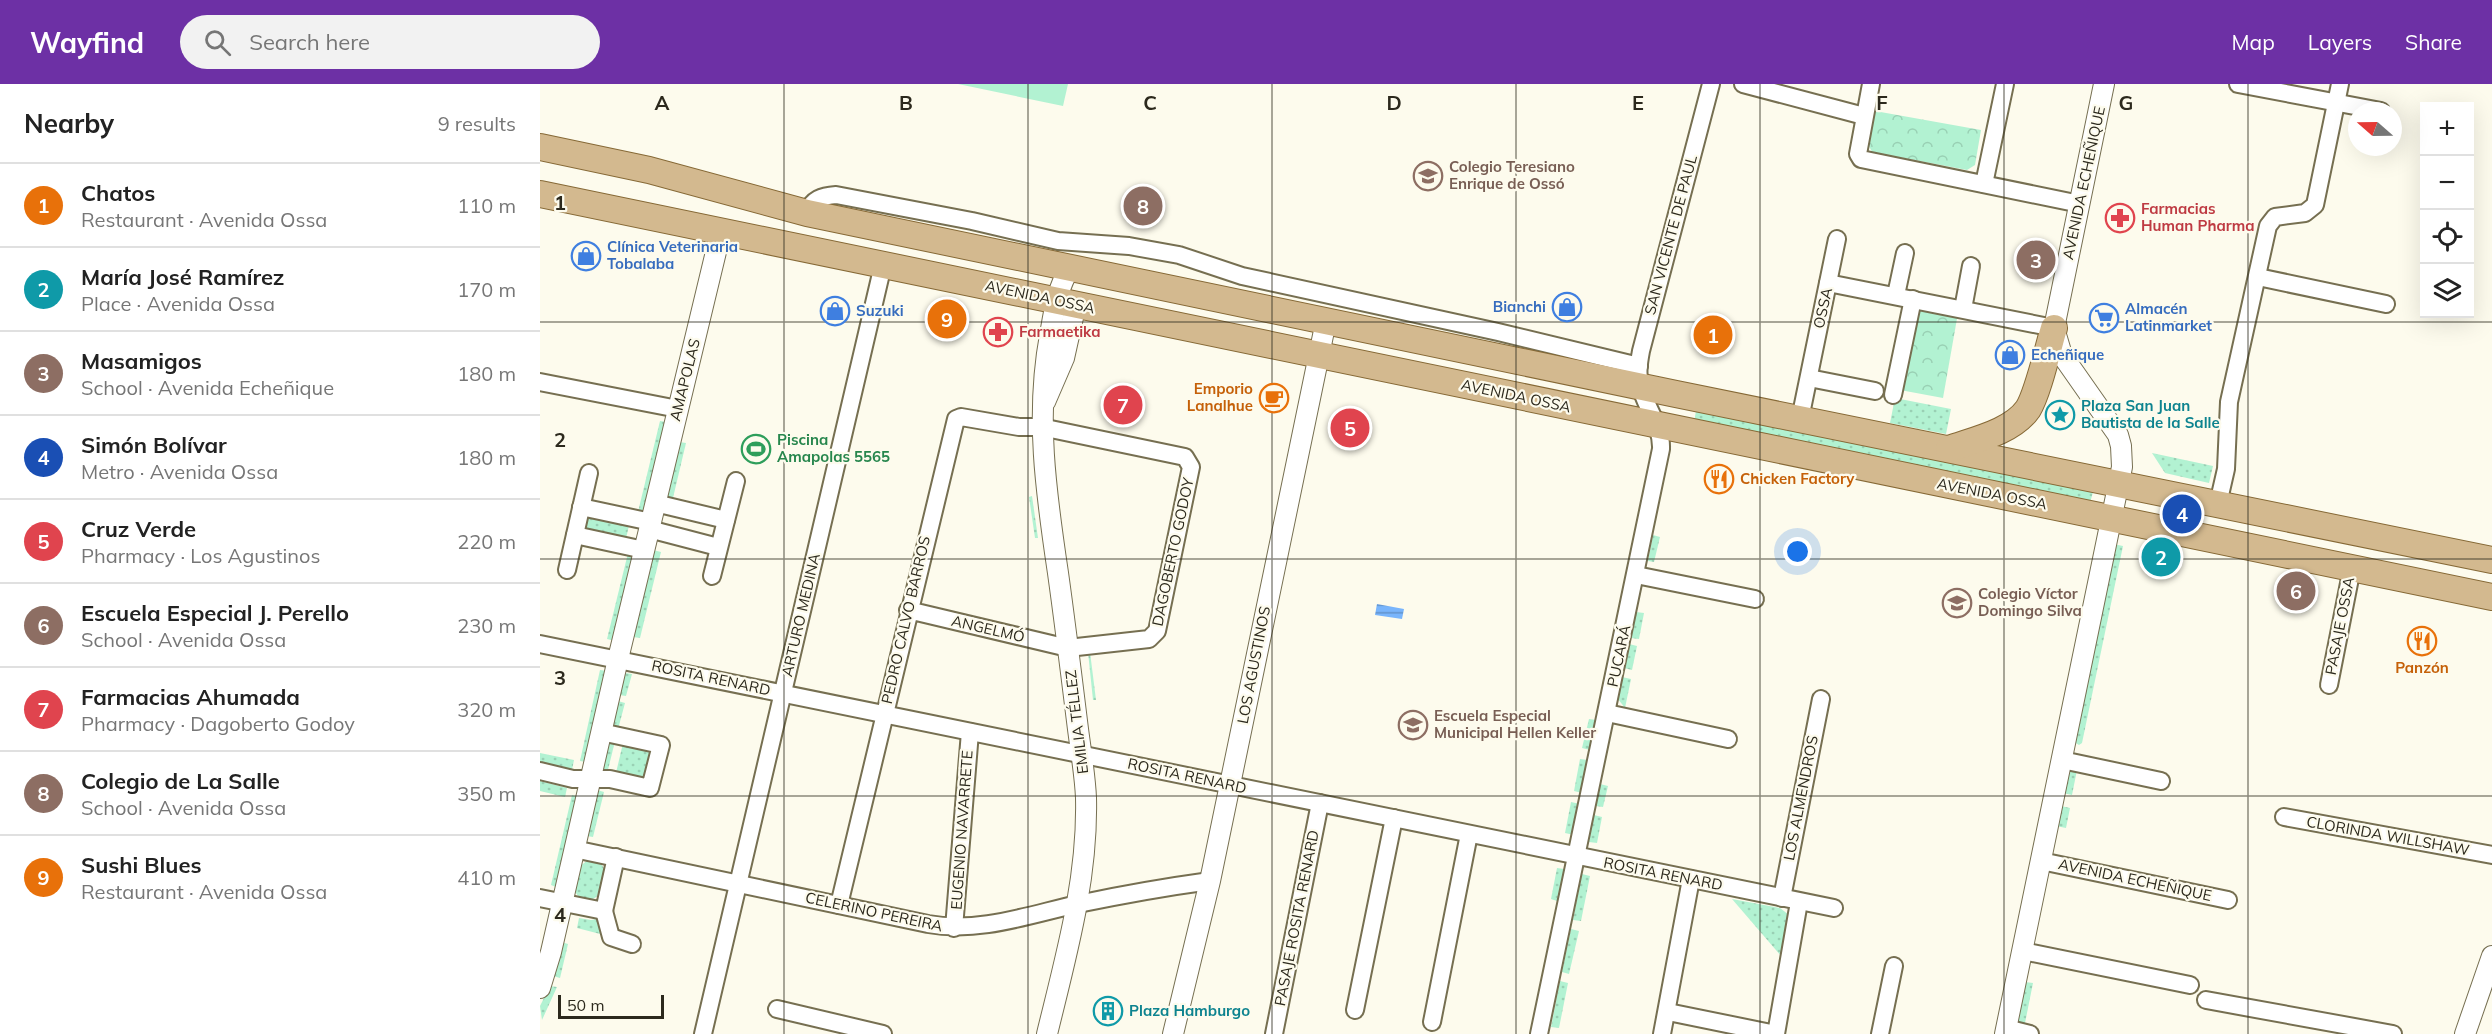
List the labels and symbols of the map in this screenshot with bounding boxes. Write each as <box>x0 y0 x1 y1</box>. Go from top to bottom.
text: A <box>655 90 670 115</box>
text: B <box>899 90 913 115</box>
text: C <box>1143 90 1157 115</box>
text: D <box>1386 90 1402 115</box>
text: E <box>1632 90 1644 115</box>
text: F <box>1876 90 1888 115</box>
text: G <box>2119 90 2133 115</box>
north arrow <box>2348 102 2402 156</box>
street label: AVENIDA ECHEÑIQUE <box>2058 104 2109 261</box>
street label: SAN VICENTE DE PAUL <box>1640 153 1701 317</box>
place label: Colegio Teresiano Enrique de Ossó <box>1449 157 1575 193</box>
school or university icon: Colegio Teresiano Enrique de Ossó <box>1412 160 1444 192</box>
pin: 8 <box>1124 184 1162 228</box>
text: 1 <box>554 190 566 215</box>
place label: Farmacias Human Pharma <box>2141 199 2255 235</box>
pharmacy icon: Farmacias Human Pharma <box>2104 202 2136 234</box>
place label: Clínica Veterinaria Tobalaba <box>607 237 738 273</box>
pin: 3 <box>2016 238 2056 282</box>
shop icon: Clínica Veterinaria Tobalaba <box>570 240 602 272</box>
street label: AVENIDA OSSA <box>983 276 1097 317</box>
street label: OSSA <box>1809 286 1836 330</box>
shop icon: Bianchi <box>1551 291 1583 323</box>
shop icon: Suzuki <box>819 295 851 327</box>
pin: 9 <box>928 296 966 342</box>
place label: Bianchi <box>1493 297 1546 316</box>
place label: Almacén Latinmarket <box>2125 299 2212 335</box>
place label: Suzuki <box>856 301 904 320</box>
supermarket icon: Almacén Latinmarket <box>2088 302 2120 334</box>
pin: 1 <box>1694 312 1732 358</box>
pharmacy icon: Farmaetika <box>982 316 1014 348</box>
place label: Farmaetika <box>1019 322 1101 341</box>
street label: AMAPOLAS <box>665 337 704 423</box>
shop icon: Echeñique <box>1994 339 2026 371</box>
place label: Echeñique <box>2031 345 2104 364</box>
street label: AVENIDA OSSA <box>1459 375 1573 416</box>
place label: Emporio Lanalhue <box>1187 379 1253 415</box>
pin: 7 <box>1104 382 1142 428</box>
cafe icon: Emporio Lanalhue <box>1258 382 1290 414</box>
place label: Plaza San Juan Bautista de la Salle <box>2081 396 2220 432</box>
place icon: Plaza San Juan Bautista de la Salle <box>2044 399 2076 431</box>
pin: 5 <box>1330 406 1370 450</box>
text: 2 <box>554 427 566 452</box>
place label: Piscina Amapolas 5565 <box>777 430 890 466</box>
sports icon: Piscina Amapolas 5565 <box>740 433 772 465</box>
restaurant icon: Chicken Factory <box>1703 463 1735 495</box>
place label: Chicken Factory <box>1740 469 1855 488</box>
street label: AVENIDA OSSA <box>1935 474 2049 514</box>
street label: DAGOBERTO GODOY <box>1148 475 1198 628</box>
pin: 4 <box>2162 492 2202 536</box>
street label: PEDRO CALVO BARROS <box>877 534 934 706</box>
pin: 2 <box>2142 534 2180 580</box>
your location <box>1783 537 1812 566</box>
street label: ARTURO MEDINA <box>777 551 824 678</box>
pin: 6 <box>2276 568 2316 614</box>
street label: PASAJE OSSA <box>2321 575 2358 676</box>
place label: Colegio Víctor Domingo Silva <box>1978 584 2082 620</box>
school or university icon: Colegio Víctor Domingo Silva <box>1941 587 1973 619</box>
street label: LOS AGUSTINOS <box>1233 604 1274 725</box>
street label: ANGELMÓ <box>950 611 1027 646</box>
street label: PUCARÁ <box>1603 623 1634 689</box>
restaurant icon: Panzón <box>2406 625 2438 657</box>
street label: ROSITA RENARD <box>650 656 772 699</box>
place label: Panzón <box>2395 658 2449 677</box>
text: 3 <box>554 665 566 690</box>
street label: EMILIA TÉLLEZ <box>1061 669 1092 775</box>
place label: Escuela Especial Municipal Hellen Keller <box>1434 706 1596 742</box>
school or university icon: Escuela Especial Municipal Hellen Keller <box>1397 709 1429 741</box>
street label: LOS ALMENDROS <box>1779 734 1822 862</box>
street label: EUGENIO NAVARRETE <box>946 750 977 910</box>
street label: ROSITA RENARD <box>1126 754 1248 797</box>
street label: CLORINDA WILLSHAW <box>2305 812 2471 859</box>
street label: PASAJE ROSITA RENARD <box>1270 828 1323 1008</box>
street label: ROSITA RENARD <box>1602 853 1724 894</box>
street label: AVENIDA ECHEÑIQUE <box>2057 854 2214 905</box>
street label: CELERINO PEREIRA <box>804 888 945 935</box>
text: 4 <box>554 902 566 927</box>
scale bar <box>558 992 664 1020</box>
building icon: Plaza Hamburgo <box>1092 995 1124 1027</box>
place label: Plaza Hamburgo <box>1129 1001 1250 1020</box>

